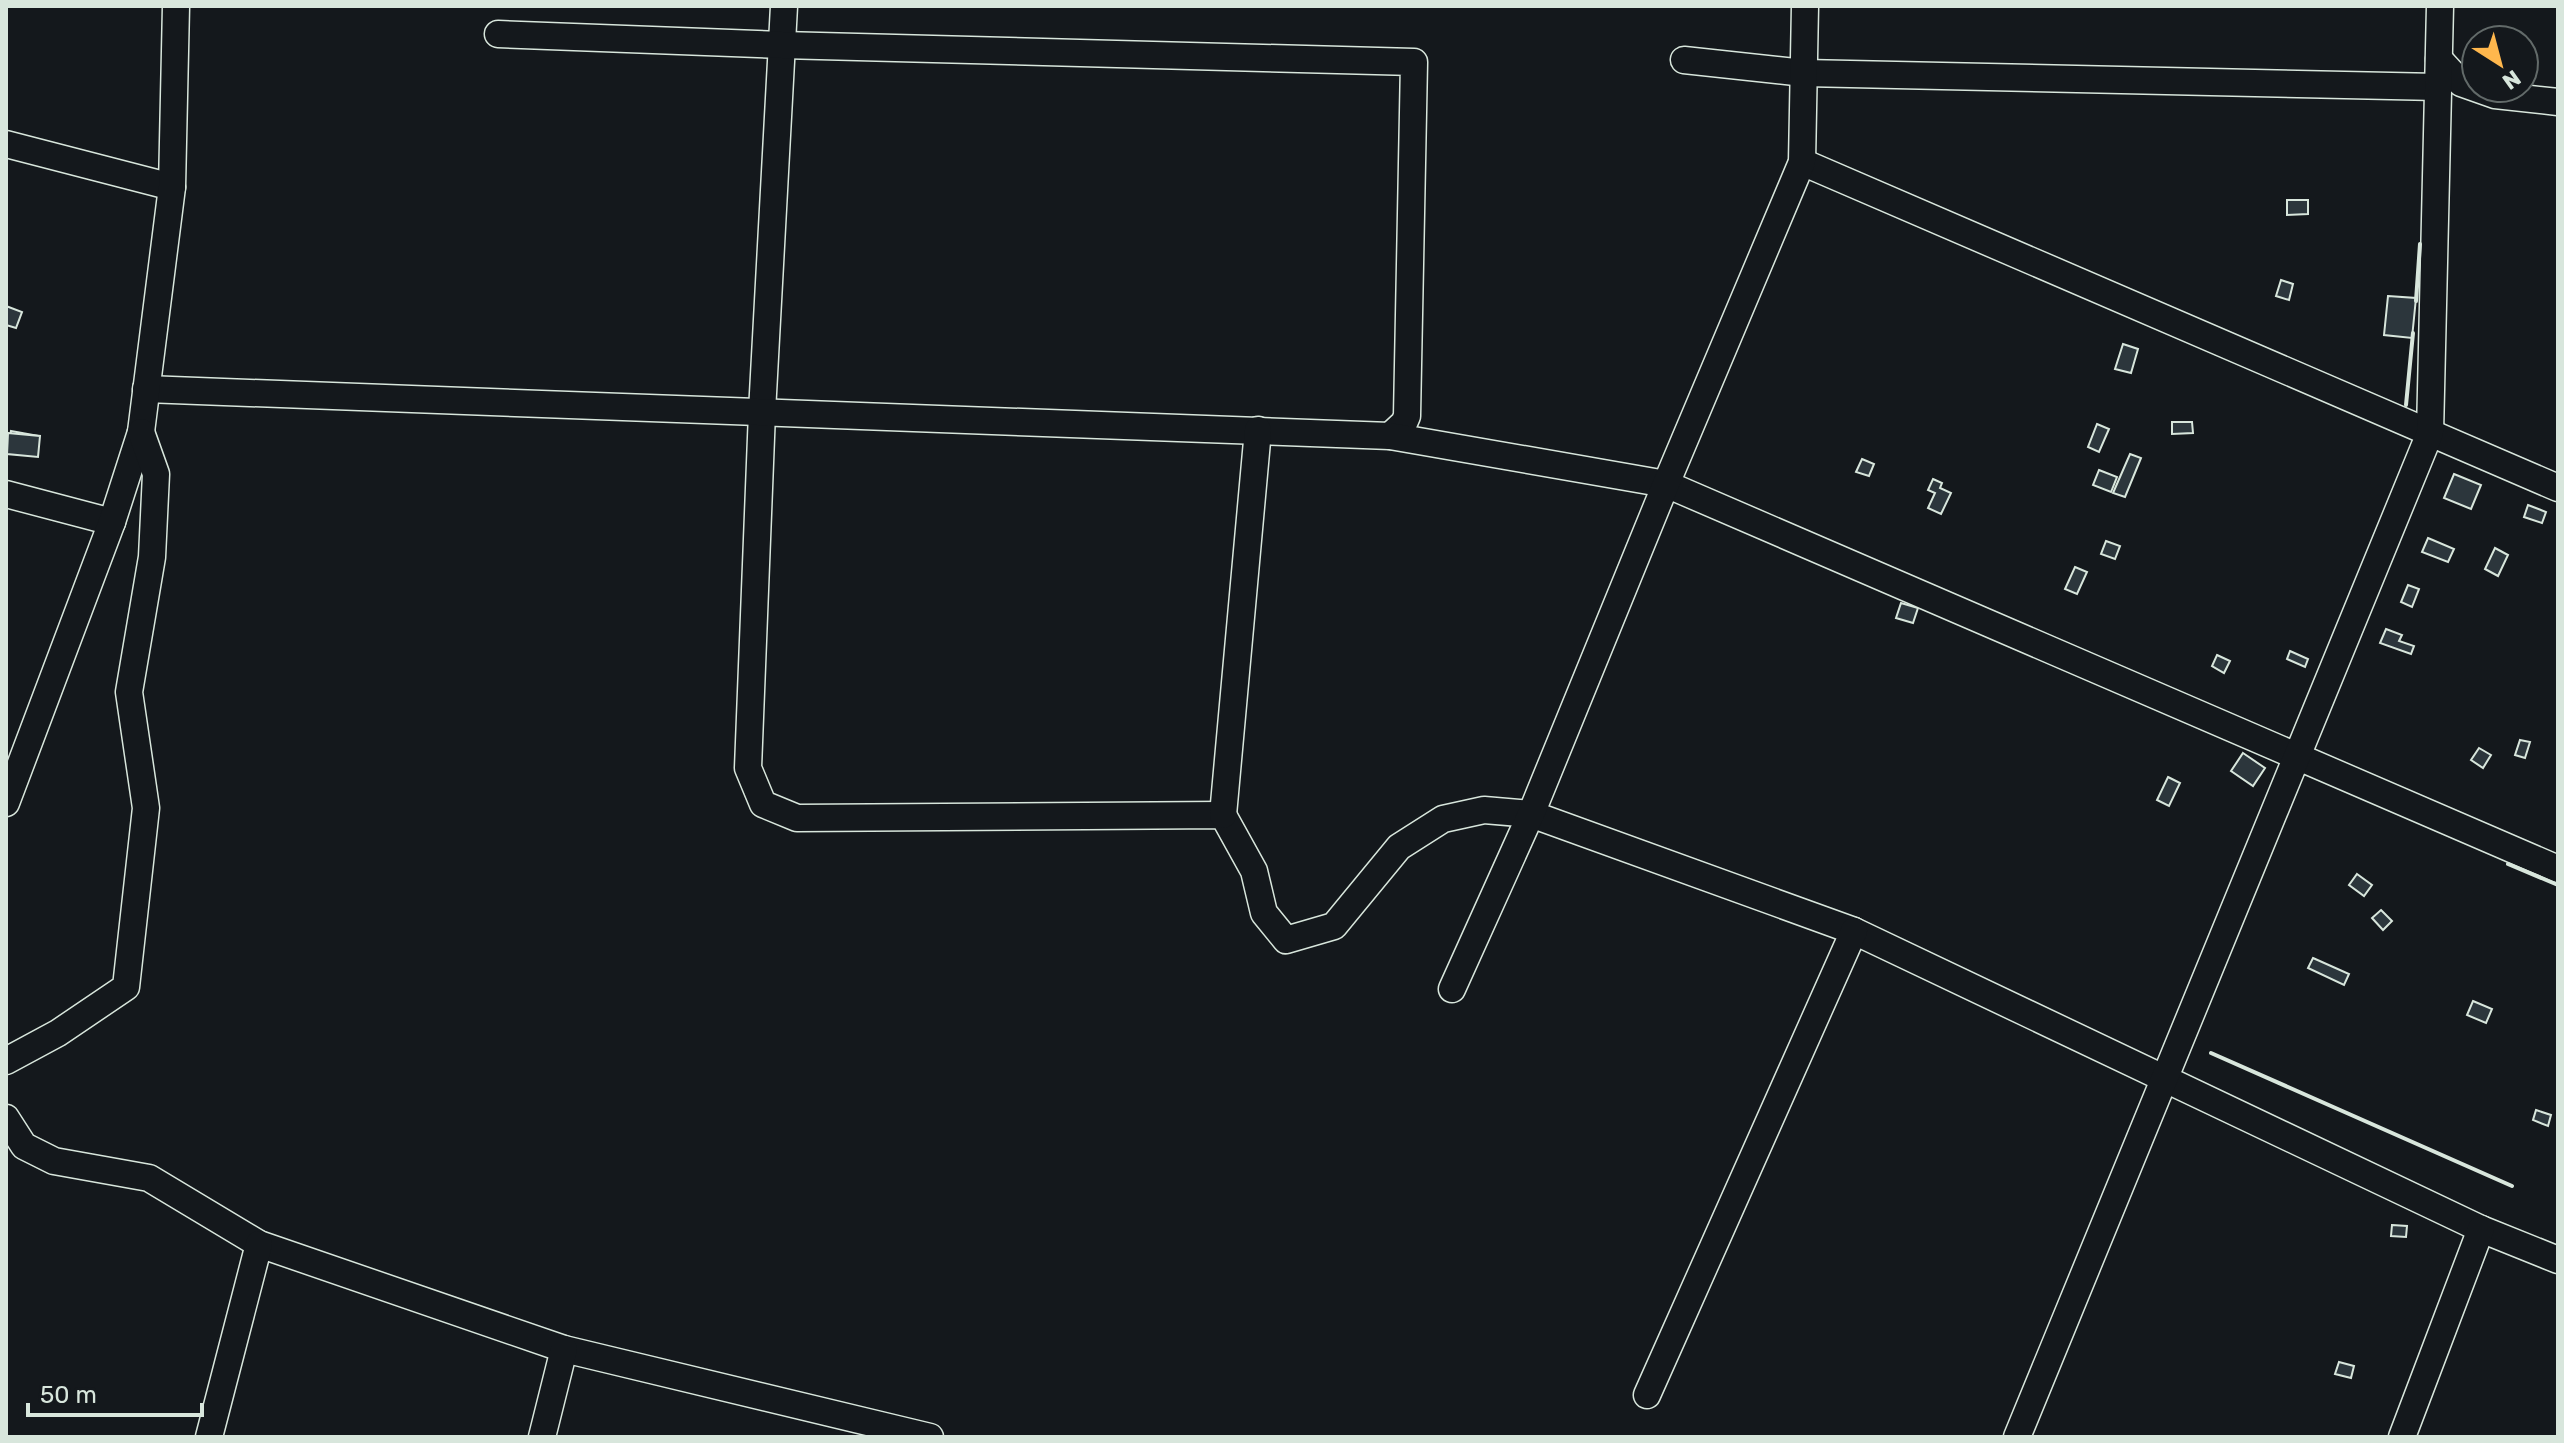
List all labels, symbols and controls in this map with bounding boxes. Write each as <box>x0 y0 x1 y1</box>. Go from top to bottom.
north arrow <box>2460 24 2540 104</box>
text: N <box>2497 64 2526 95</box>
scale bar <box>28 1367 202 1417</box>
text: 50 m <box>40 1381 97 1409</box>

